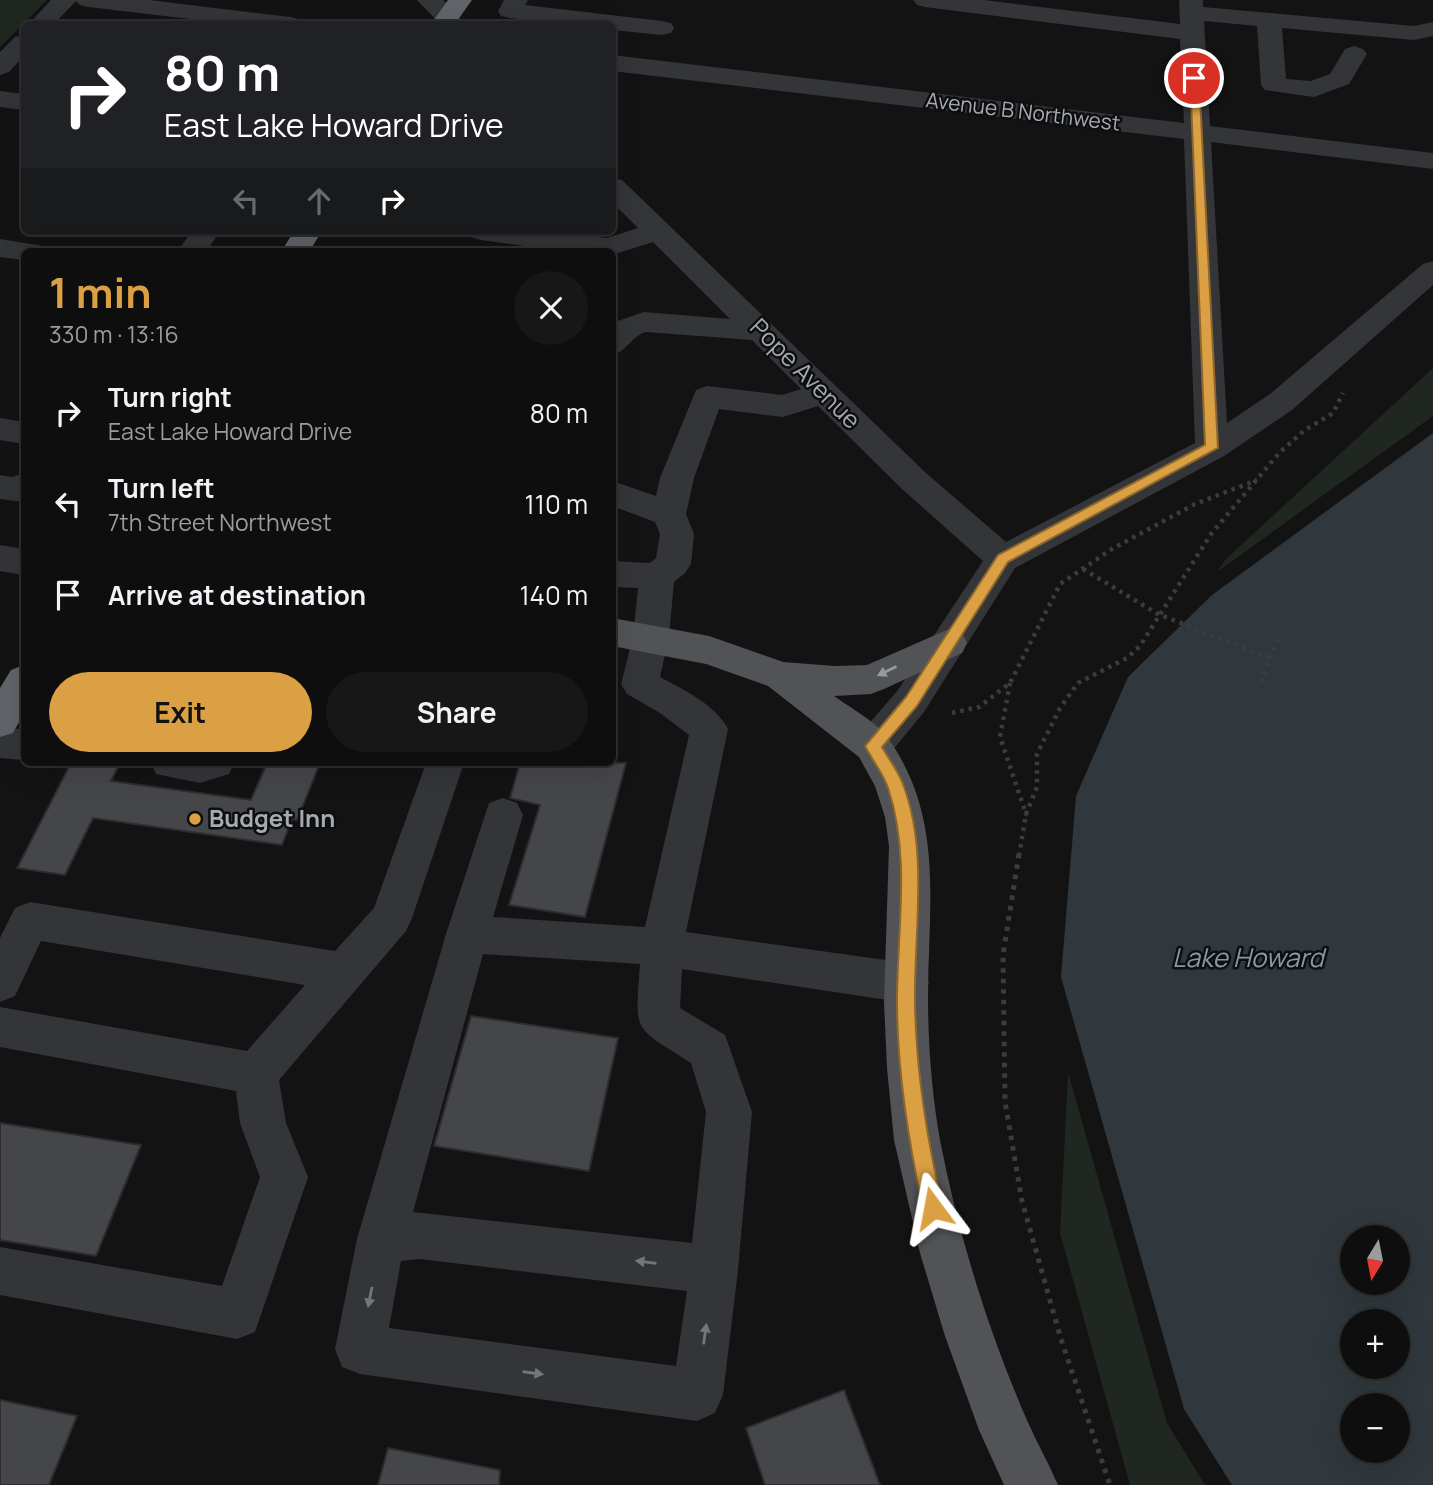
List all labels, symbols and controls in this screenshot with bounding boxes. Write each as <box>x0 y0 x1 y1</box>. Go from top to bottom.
text: 80 m <box>164 39 280 106</box>
pin <box>1164 48 1224 108</box>
icon: right <box>49 49 140 140</box>
icon: arrive <box>1175 59 1213 97</box>
street label: Avenue B Northwest <box>924 85 1122 137</box>
text: East Lake Howard Drive <box>164 103 504 147</box>
icon: left <box>227 182 265 220</box>
icon: ahead <box>300 182 338 220</box>
icon: right <box>373 182 411 220</box>
text: 1 min <box>49 263 152 321</box>
button: close <box>514 271 588 345</box>
street label: Pope Avenue <box>744 310 869 435</box>
text: 330 m · 13:16 <box>49 318 179 350</box>
text: Turn right <box>108 379 232 415</box>
icon: right <box>49 394 87 432</box>
text: 80 m <box>530 395 588 431</box>
text: East Lake Howard Drive <box>108 415 352 447</box>
text: Turn left <box>108 470 215 506</box>
icon: left <box>49 485 87 523</box>
text: 110 m <box>525 486 588 522</box>
text: 7th Street Northwest <box>108 506 332 538</box>
icon: arrive <box>49 576 87 614</box>
text: Arrive at destination <box>108 577 366 613</box>
text: 140 m <box>519 577 588 613</box>
one-way arrow <box>877 666 897 677</box>
button: Exit <box>49 672 312 752</box>
button: Share <box>326 672 588 752</box>
place label: Budget Inn <box>209 801 335 834</box>
marker: Budget Inn <box>187 811 203 827</box>
water label: Lake Howard <box>1172 939 1327 975</box>
position arrow <box>896 1171 970 1245</box>
north arrow <box>1340 1225 1410 1295</box>
map controls <box>1340 1225 1410 1463</box>
one-way arrow <box>635 1256 657 1267</box>
one-way arrow <box>364 1286 375 1308</box>
button: + <box>1340 1309 1410 1379</box>
one-way arrow <box>700 1323 711 1345</box>
one-way arrow <box>522 1368 544 1379</box>
button: − <box>1340 1393 1410 1463</box>

